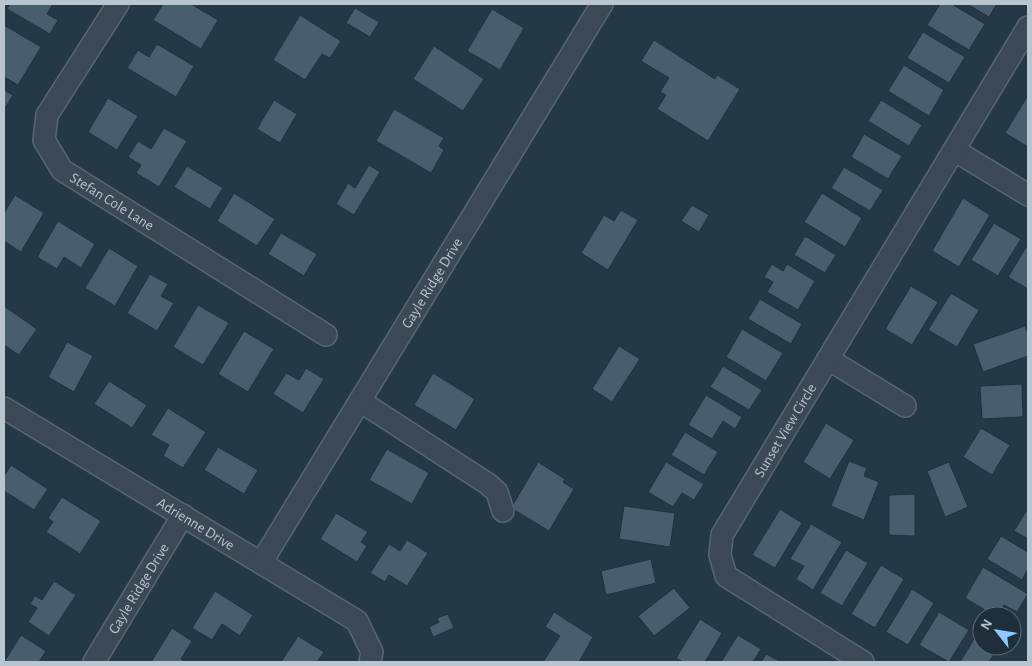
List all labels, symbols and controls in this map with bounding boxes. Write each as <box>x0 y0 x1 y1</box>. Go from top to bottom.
street label: Stefan Cole Lane <box>68 170 157 233</box>
street label: Gayle Ridge Drive <box>399 235 465 331</box>
street label: Sunset View Circle <box>751 381 819 480</box>
street label: Adrienne Drive <box>154 495 237 553</box>
street label: Gayle Ridge Drive <box>105 540 172 636</box>
north arrow <box>972 606 1022 656</box>
text: N <box>978 617 995 633</box>

